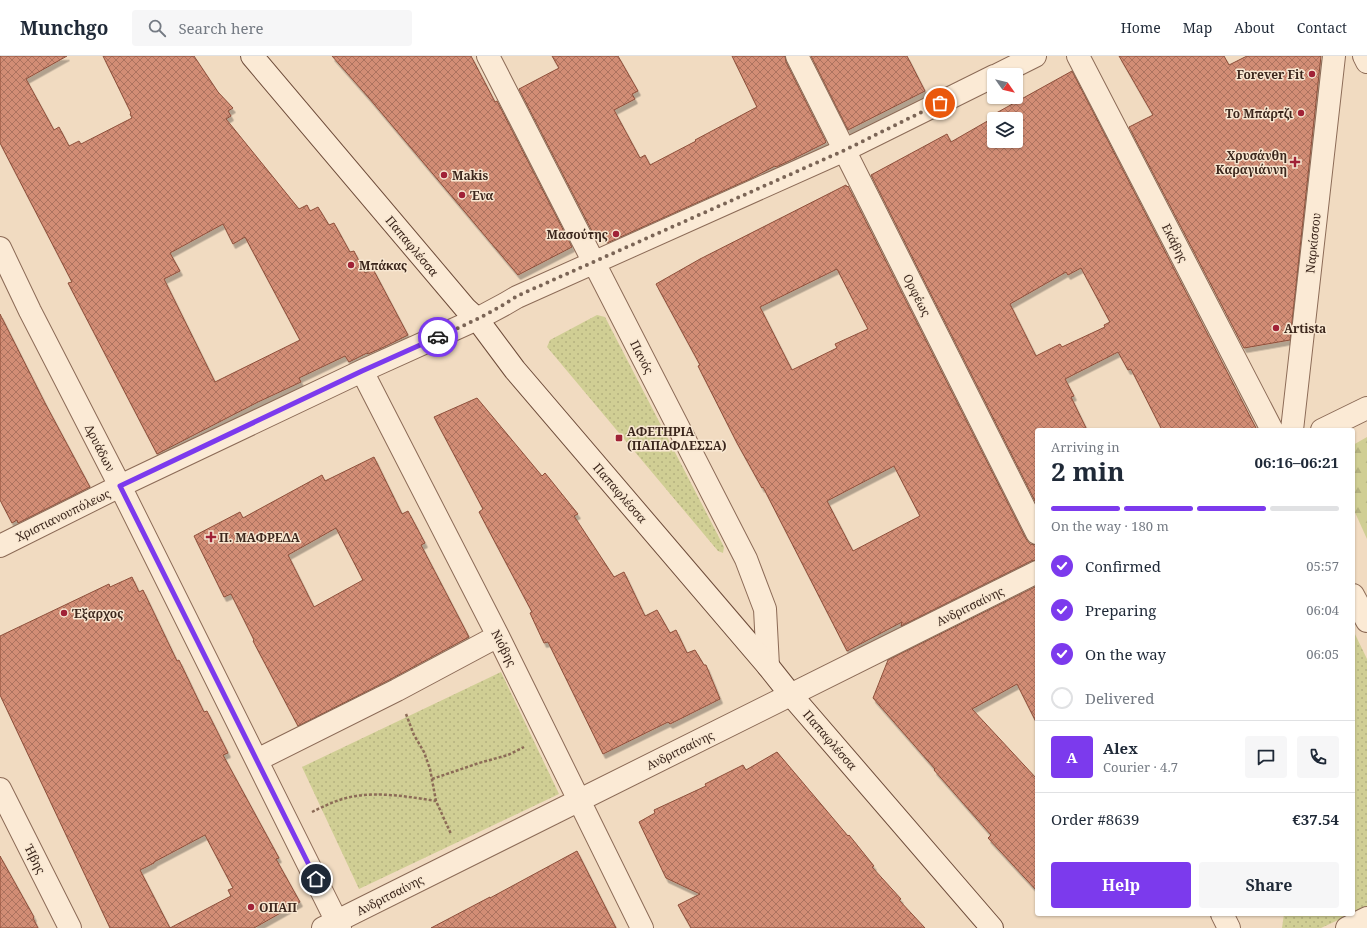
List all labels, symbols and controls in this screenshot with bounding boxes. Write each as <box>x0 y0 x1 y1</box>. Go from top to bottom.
search box <box>132 10 412 46</box>
text: Munchgo <box>20 15 108 41</box>
icon: search <box>146 17 168 39</box>
text: Search here <box>178 18 264 38</box>
text: Home <box>1121 18 1161 37</box>
text: Map <box>1183 18 1212 37</box>
text: About <box>1234 18 1275 37</box>
text: Contact <box>1297 18 1347 37</box>
place label: Forever Fit <box>1236 66 1304 83</box>
north arrow <box>987 68 1023 104</box>
map controls <box>987 68 1023 148</box>
marker: Forever Fit <box>1307 69 1317 79</box>
pin <box>923 86 957 120</box>
icon: bag <box>929 92 951 114</box>
place label: Το Μπάρτζι <box>1225 105 1294 122</box>
marker: Το Μπάρτζι <box>1296 108 1306 118</box>
button: layers <box>987 112 1023 148</box>
place label: Χρυσάνθη Καραγιάννη <box>1216 147 1287 178</box>
marker: Χρυσάνθη Καραγιάννη <box>1290 157 1300 167</box>
place label: Makis <box>452 167 488 184</box>
marker: Makis <box>439 170 449 180</box>
place label: Ένα <box>469 187 494 204</box>
marker: Ένα <box>457 190 467 200</box>
street label: Παπαφλέσσα <box>382 212 443 280</box>
street label: Ναρκίσσου <box>1301 212 1325 274</box>
street label: Εκάβης <box>1158 221 1192 265</box>
place label: Μασούτης <box>547 226 608 243</box>
marker: Μασούτης <box>611 229 621 239</box>
place label: Μπάκας <box>359 257 407 274</box>
marker: Μπάκας <box>346 260 356 270</box>
street label: Ορφέως <box>899 271 935 319</box>
courier <box>418 317 458 357</box>
place label: Artista <box>1284 320 1326 337</box>
marker: Artista <box>1271 323 1281 333</box>
icon: car <box>427 326 449 348</box>
street label: Πανός <box>626 337 658 377</box>
street label: Δρυάδων <box>81 422 119 474</box>
place label: ΑΦΕΤΗΡΙΑ (ΠΑΠΑΦΛΕΣΣΑ) <box>627 423 727 454</box>
marker: ΑΦΕΤΗΡΙΑ (ΠΑΠΑΦΛΕΣΣΑ) <box>614 433 624 443</box>
text: Arriving in <box>1051 438 1120 456</box>
text: 06:16–06:21 <box>1255 452 1339 472</box>
text: 2 min <box>1051 453 1125 489</box>
street label: Παπαφλέσσα <box>589 459 651 527</box>
street label: Χριστιανουπόλεως <box>13 485 113 545</box>
text: On the way · 180 m <box>1051 517 1169 535</box>
place label: Π. ΜΑΦΡΕΔΑ <box>219 529 301 546</box>
marker: Π. ΜΑΦΡΕΔΑ <box>206 532 216 542</box>
icon: check <box>1051 555 1073 577</box>
text: Confirmed <box>1085 556 1161 576</box>
text: 05:57 <box>1306 557 1339 575</box>
street label: Ανδριτσαίνης <box>933 582 1007 630</box>
icon: check <box>1051 599 1073 621</box>
text: Preparing <box>1085 600 1156 620</box>
text: 06:04 <box>1306 601 1339 619</box>
place label: Έξαρχος <box>71 605 123 622</box>
marker: Έξαρχος <box>59 608 69 618</box>
street label: Νιόβης <box>487 627 521 670</box>
icon: check <box>1051 643 1073 665</box>
text: On the way <box>1085 644 1166 664</box>
text: 06:05 <box>1306 645 1339 663</box>
text: Delivered <box>1085 688 1154 708</box>
street label: Παπαφλέσσα <box>799 706 861 774</box>
street label: Ανδριτσαίνης <box>643 726 717 774</box>
button: chat <box>1245 736 1287 778</box>
button: phone <box>1297 736 1339 778</box>
text: Alex <box>1103 738 1138 758</box>
text: A <box>1066 747 1078 767</box>
text: Courier · 4.7 <box>1103 758 1178 776</box>
text: Order #8639 <box>1051 809 1139 829</box>
text: €37.54 <box>1292 809 1339 829</box>
street label: Ήβης <box>20 840 50 877</box>
pin <box>299 862 333 896</box>
button: Help <box>1051 862 1191 908</box>
button: Share <box>1199 862 1339 908</box>
icon: home <box>305 868 327 890</box>
street label: Ανδριτσαίνης <box>353 871 427 919</box>
place label: ΟΠΑΠ <box>259 899 297 916</box>
marker: ΟΠΑΠ <box>246 902 256 912</box>

